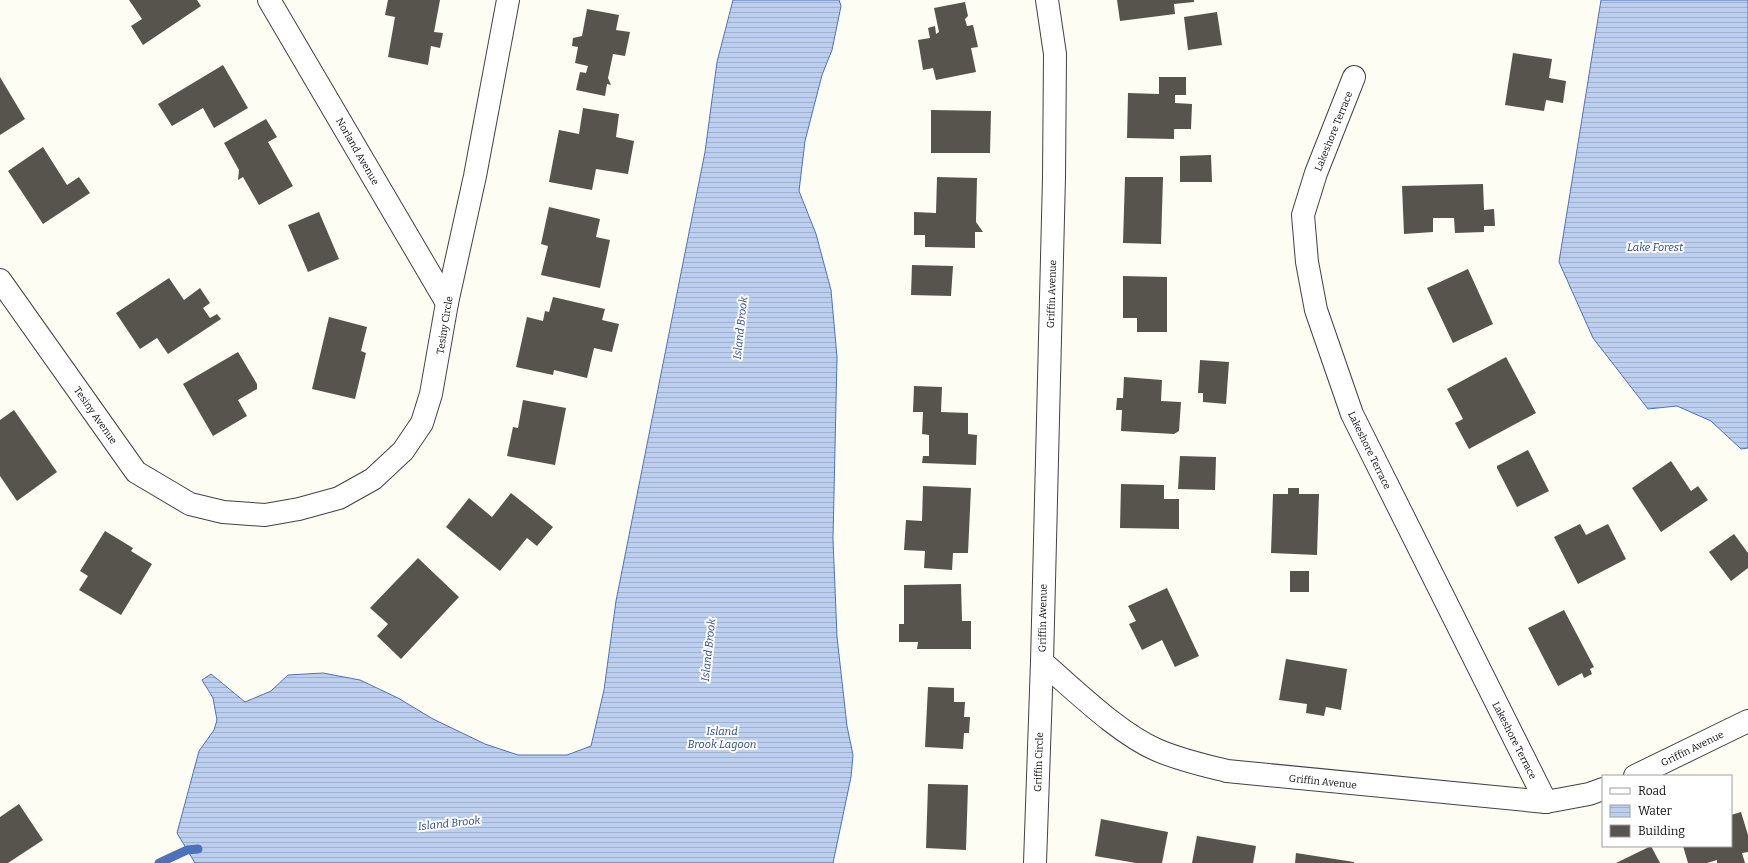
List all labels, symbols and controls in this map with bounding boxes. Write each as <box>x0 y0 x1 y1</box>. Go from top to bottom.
street label: Lakeshore Terrace <box>1312 90 1355 173</box>
street label: Norland Avenue <box>333 116 381 187</box>
water label: Lake Forest <box>1627 241 1683 254</box>
street label: Griffin Avenue <box>1045 260 1059 328</box>
street label: Tesiny Circle <box>434 295 455 355</box>
water label: Island Brook <box>731 295 750 360</box>
street label: Tesiny Avenue <box>71 385 119 446</box>
street label: Lakeshore Terrace <box>1345 410 1393 491</box>
street label: Griffin Avenue <box>1036 584 1050 652</box>
water label: Island Brook <box>699 617 718 682</box>
street label: Lakeshore Terrace <box>1489 700 1539 781</box>
water label: Island Brook Lagoon <box>688 725 757 751</box>
street label: Griffin Avenue <box>1659 729 1726 769</box>
street label: Griffin Circle <box>1032 732 1046 792</box>
street label: Griffin Avenue <box>1288 772 1357 792</box>
legend <box>1602 775 1732 847</box>
text: Road <box>1638 784 1666 798</box>
text: Water <box>1638 804 1673 818</box>
water label: Island Brook <box>417 814 482 833</box>
text: Building <box>1638 824 1685 838</box>

